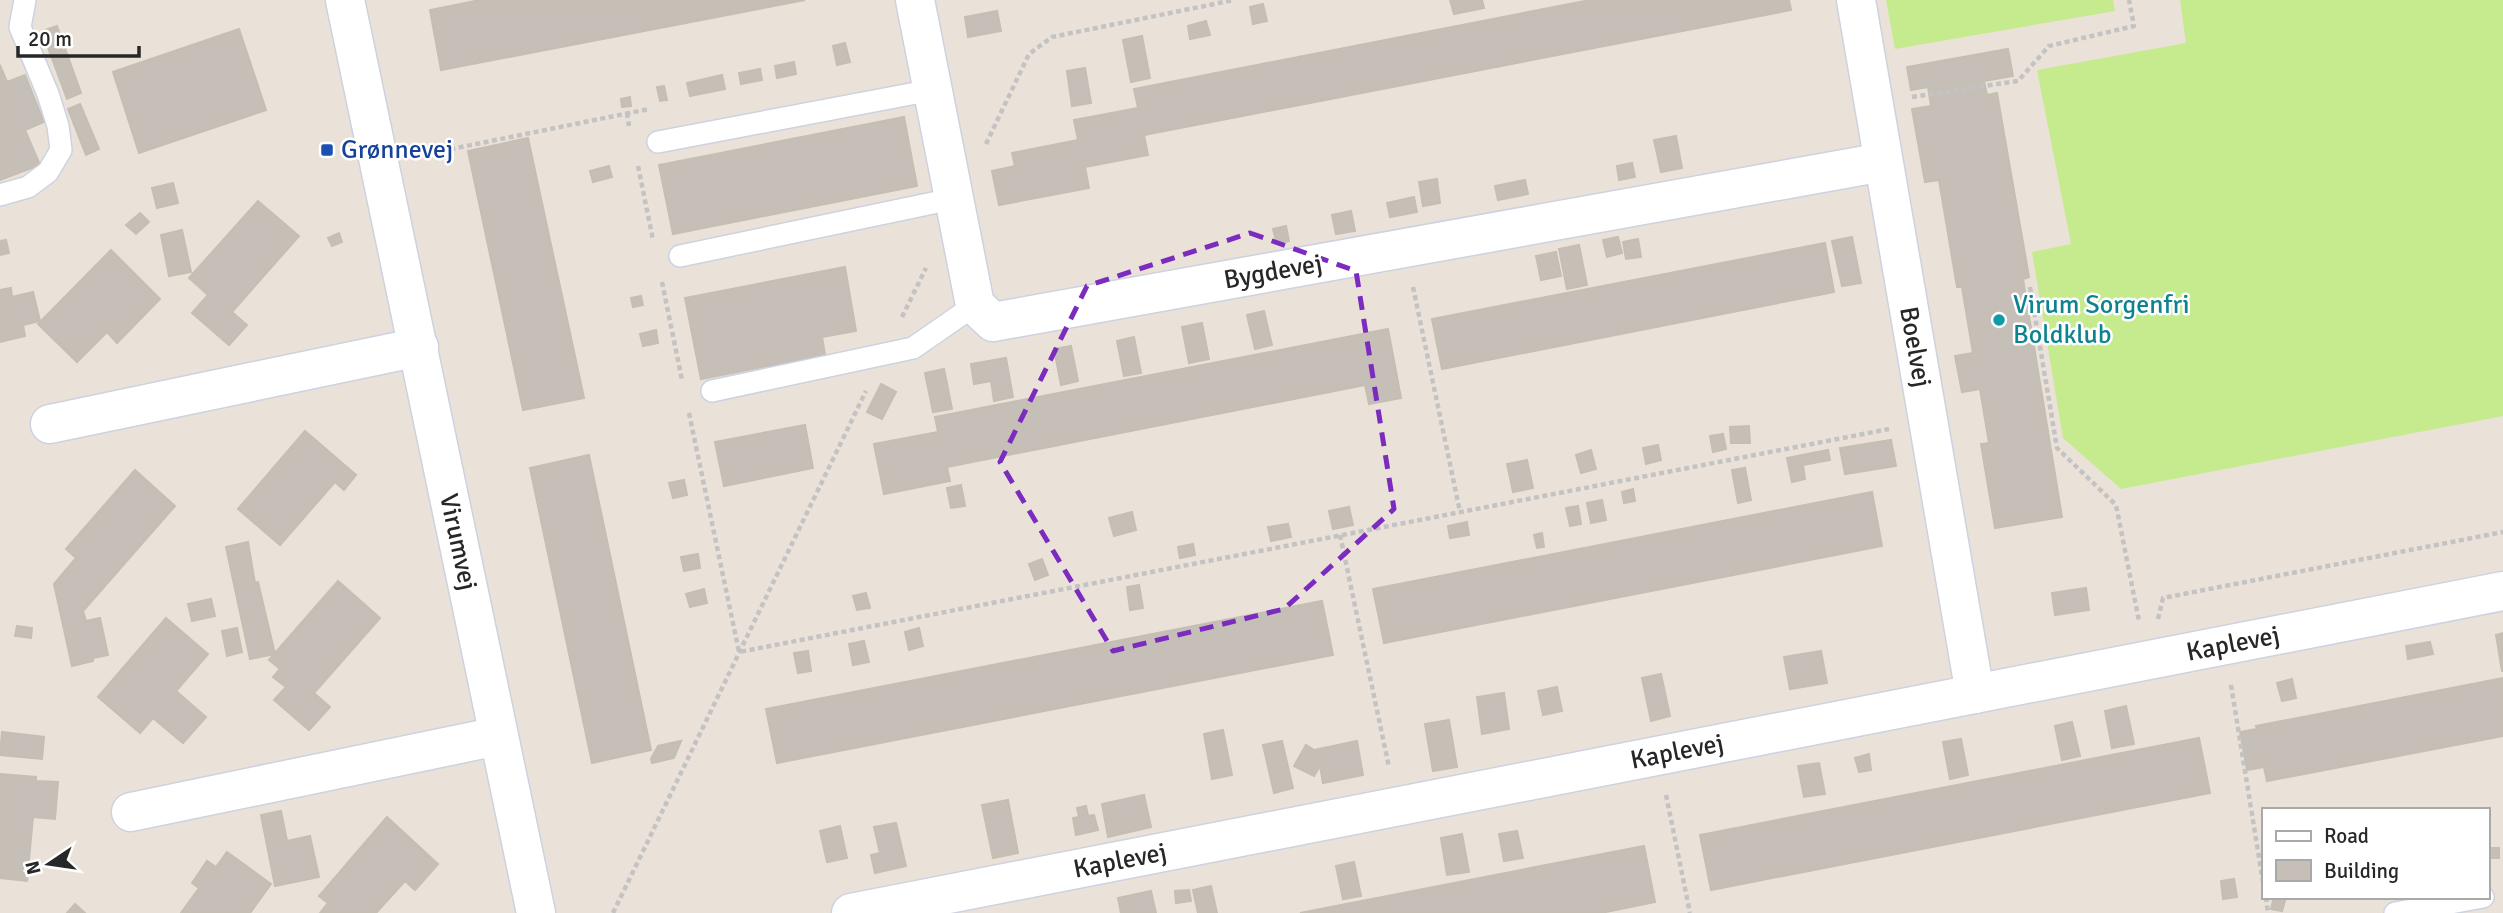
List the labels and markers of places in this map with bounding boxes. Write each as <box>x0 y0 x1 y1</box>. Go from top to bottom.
place label: Grønnevej <box>341 134 453 166</box>
marker: Grønnevej <box>319 142 335 158</box>
place label: Virum Sorgenfri Boldklub <box>2013 289 2190 351</box>
marker: Virum Sorgenfri Boldklub <box>1991 312 2007 328</box>

